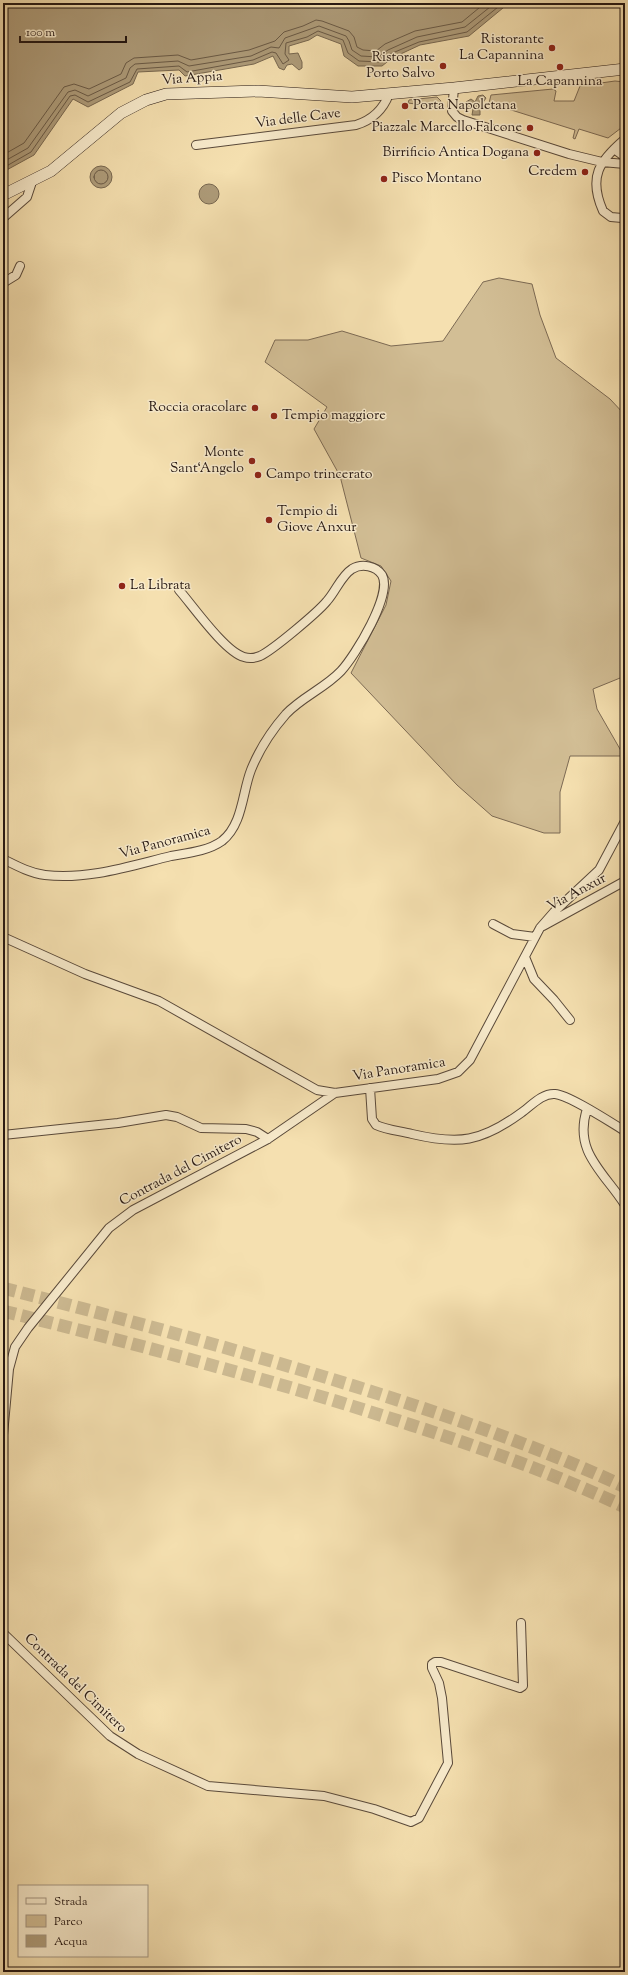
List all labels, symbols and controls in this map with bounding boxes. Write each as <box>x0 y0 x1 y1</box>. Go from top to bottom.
scale bar <box>20 18 126 44</box>
text: 100 m <box>26 24 55 42</box>
place label: Ristorante La Capannina <box>459 30 545 66</box>
marker: Ristorante La Capannina <box>547 43 557 53</box>
place label: Ristorante Porto Salvo <box>366 48 435 84</box>
marker: Ristorante Porto Salvo <box>438 61 448 71</box>
marker: La Capannina <box>555 62 565 72</box>
street label: Via Appia <box>161 67 224 91</box>
place label: La Capannina <box>518 72 603 92</box>
place label: Porta Napoletana <box>413 96 517 116</box>
marker: Porta Napoletana <box>400 101 410 111</box>
street label: Via delle Cave <box>254 104 342 134</box>
place label: Piazzale Marcello Falcone <box>372 118 522 138</box>
marker: Piazzale Marcello Falcone <box>525 123 535 133</box>
place label: Birrificio Antica Dogana <box>383 143 530 163</box>
marker: Birrificio Antica Dogana <box>532 148 542 158</box>
place label: Credem <box>528 162 577 182</box>
marker: Credem <box>580 167 590 177</box>
place label: Pisco Montano <box>392 169 482 189</box>
marker: Pisco Montano <box>379 174 389 184</box>
place label: Roccia oracolare <box>149 398 247 418</box>
marker: Roccia oracolare <box>250 403 260 413</box>
place label: Tempio maggiore <box>282 406 386 426</box>
marker: Tempio maggiore <box>269 411 279 421</box>
place label: Monte Sant‘Angelo <box>170 443 244 479</box>
marker: Monte Sant‘Angelo <box>247 456 257 466</box>
place label: Campo trincerato <box>266 465 373 485</box>
marker: Campo trincerato <box>253 470 263 480</box>
place label: Tempio di Giove Anxur <box>277 502 357 538</box>
marker: Tempio di Giove Anxur <box>264 515 274 525</box>
place label: La Librata <box>130 576 191 596</box>
marker: La Librata <box>117 581 127 591</box>
street label: Via Panoramica <box>117 821 213 865</box>
street label: Via Anxur <box>544 869 611 917</box>
street label: Via Panoramica <box>351 1053 447 1087</box>
street label: Contrada del Cimitero <box>116 1130 246 1212</box>
street label: Contrada del Cimitero <box>19 1629 131 1739</box>
legend <box>18 1885 148 1957</box>
text: Strada <box>54 1893 88 1911</box>
text: Parco <box>54 1913 83 1931</box>
text: Acqua <box>54 1933 88 1951</box>

